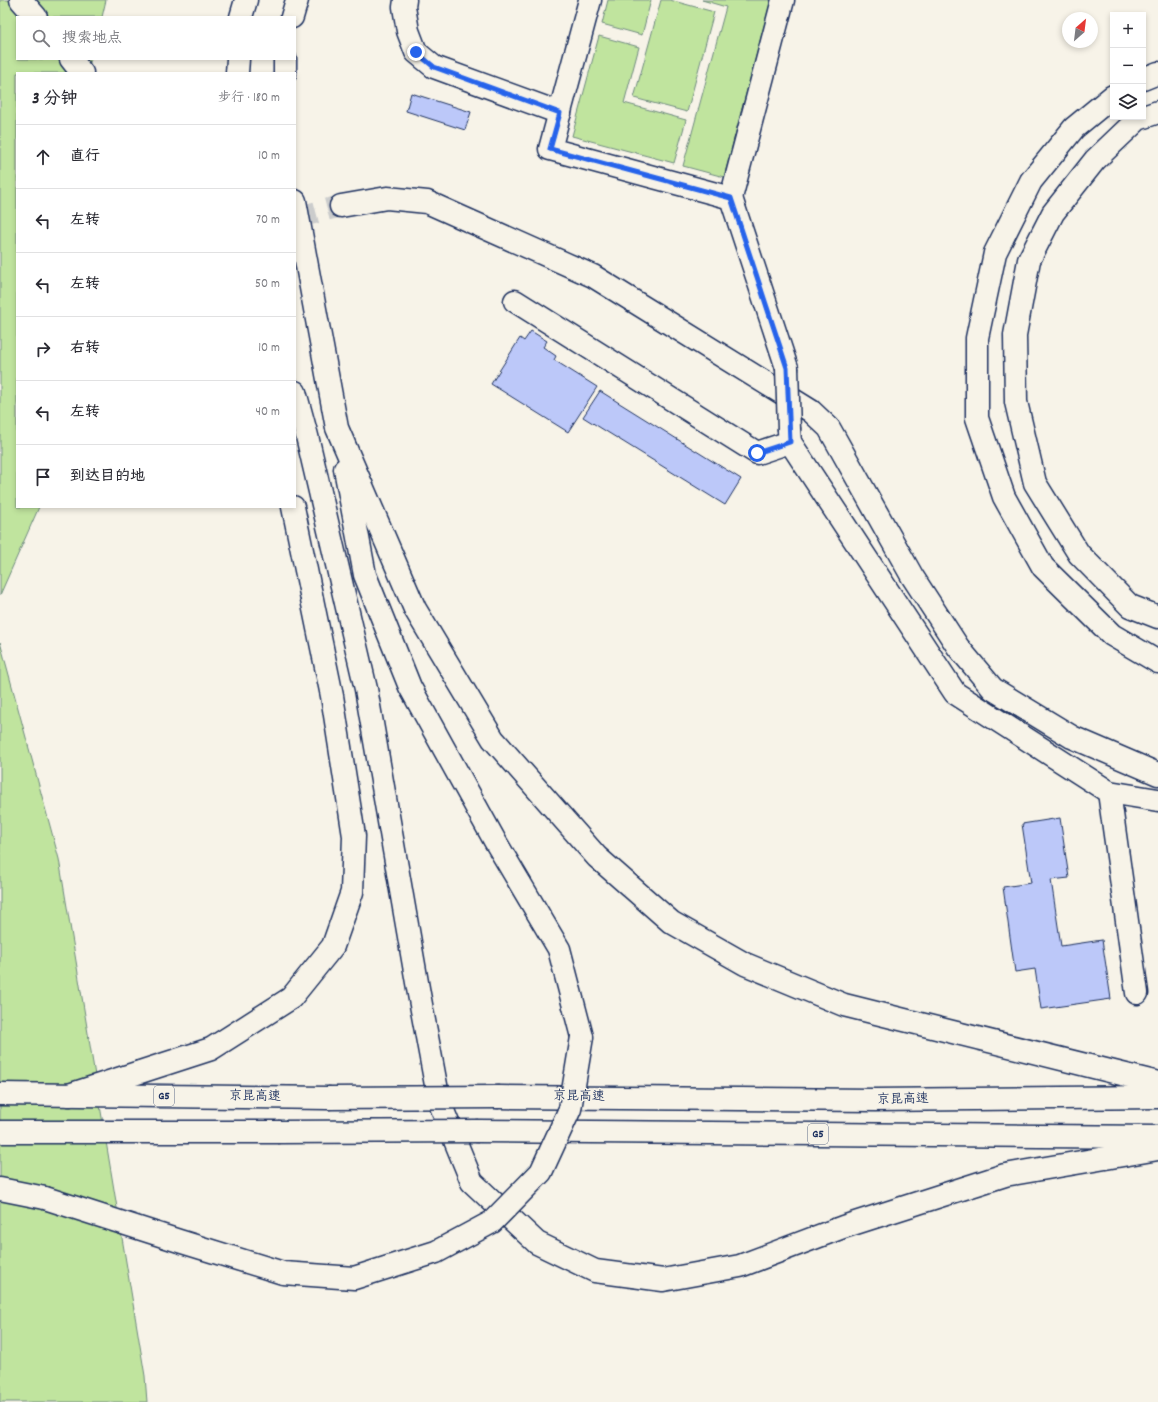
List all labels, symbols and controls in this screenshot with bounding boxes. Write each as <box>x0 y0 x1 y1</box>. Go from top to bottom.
north arrow <box>1062 12 1098 48</box>
map controls <box>1110 12 1146 120</box>
button: + <box>1110 12 1146 48</box>
search box <box>16 16 296 60</box>
icon: search <box>30 27 52 49</box>
text: 搜索地点 <box>62 28 122 50</box>
route end <box>407 43 425 61</box>
button: − <box>1110 48 1146 84</box>
button: layers <box>1110 84 1146 120</box>
text: 3 分钟 <box>32 88 77 112</box>
text: 步行 · 180 m <box>218 89 280 108</box>
icon: ahead <box>32 146 54 168</box>
text: 直行 <box>70 146 100 168</box>
text: 10 m <box>258 147 280 166</box>
icon: left <box>32 210 54 232</box>
text: 左转 <box>70 210 100 232</box>
text: 70 m <box>256 211 280 230</box>
icon: left <box>32 274 54 296</box>
text: 左转 <box>70 274 100 296</box>
text: 50 m <box>255 275 280 294</box>
icon: right <box>32 338 54 360</box>
text: 右转 <box>70 338 100 360</box>
text: 10 m <box>258 339 280 358</box>
icon: left <box>32 402 54 424</box>
text: 左转 <box>70 402 100 424</box>
text: 40 m <box>256 403 280 422</box>
route start <box>748 444 766 462</box>
icon: arrive <box>32 466 54 488</box>
text: 到达目的地 <box>70 466 145 488</box>
road number: G5 <box>154 1086 174 1106</box>
street label: 京昆高速 <box>229 1087 281 1107</box>
street label: 京昆高速 <box>553 1087 605 1107</box>
street label: 京昆高速 <box>877 1090 929 1110</box>
road number: G5 <box>808 1124 828 1144</box>

